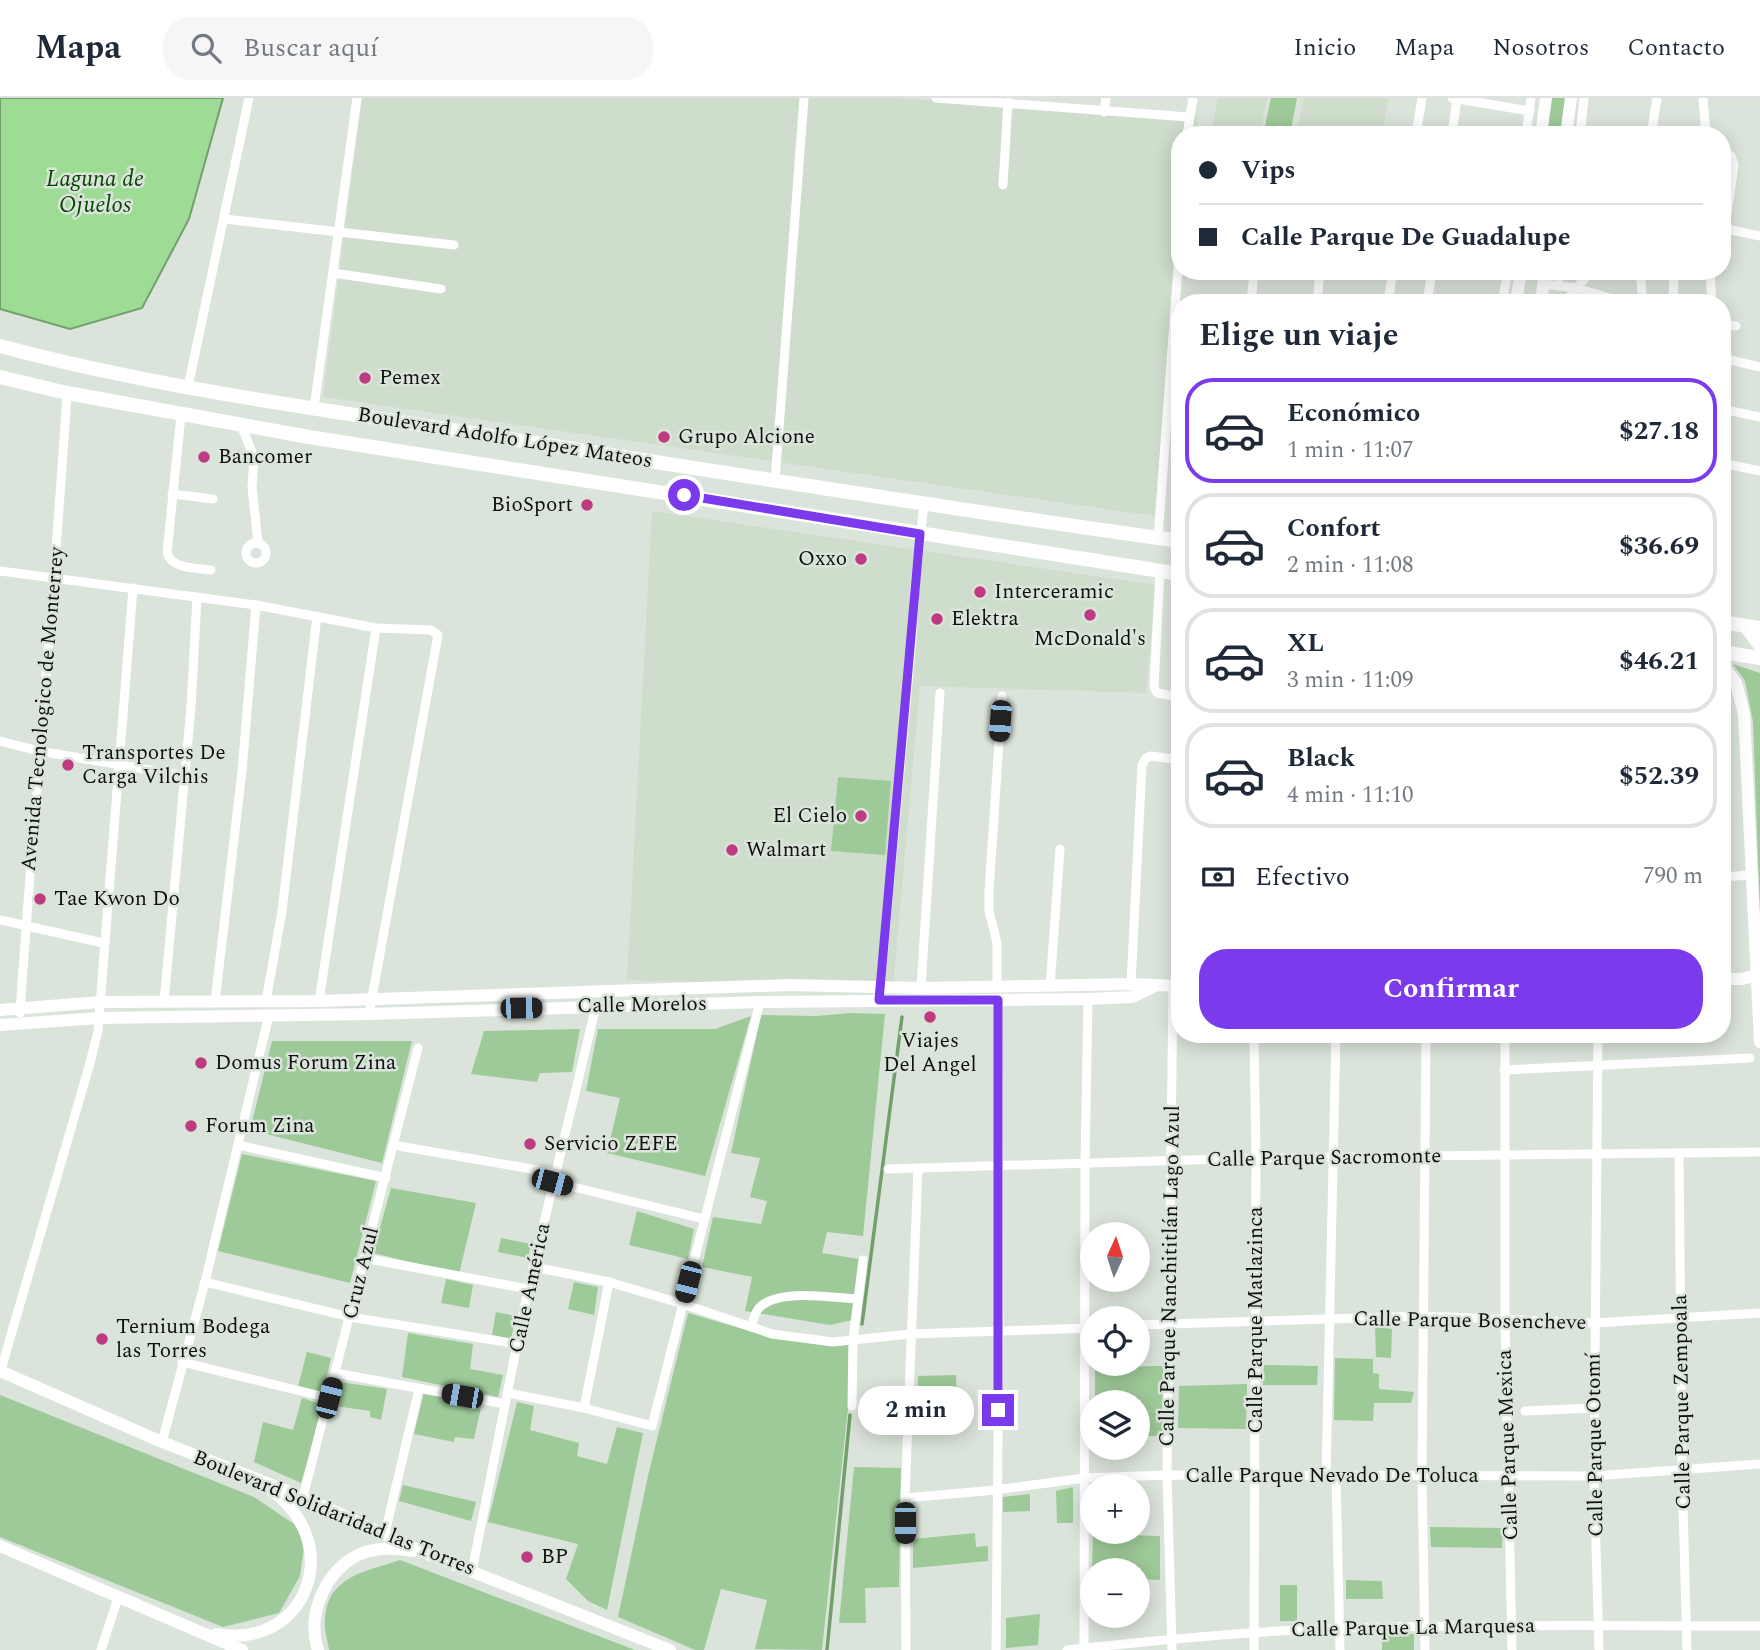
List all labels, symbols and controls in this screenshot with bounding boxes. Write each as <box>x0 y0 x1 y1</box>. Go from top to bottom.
search box <box>163 17 653 80</box>
text: Mapa <box>35 23 121 73</box>
text: Buscar aquí <box>243 28 378 68</box>
icon: search <box>187 29 225 67</box>
text: Inicio <box>1293 30 1356 66</box>
text: Mapa <box>1394 30 1454 66</box>
text: Nosotros <box>1492 30 1589 66</box>
text: Contacto <box>1627 30 1725 66</box>
text: Vips <box>1241 150 1296 190</box>
water label: Laguna de Ojuelos <box>46 162 144 223</box>
text: Calle Parque De Guadalupe <box>1241 217 1571 257</box>
text: Elige un viaje <box>1199 311 1399 360</box>
place label: Pemex <box>379 362 441 394</box>
marker: Pemex <box>357 370 373 386</box>
text: Económico <box>1287 393 1420 433</box>
street label: Boulevard Adolfo López Mateos <box>355 399 655 477</box>
icon: car <box>1203 399 1266 462</box>
text: $27.18 <box>1619 411 1699 451</box>
place label: Grupo Alcione <box>678 421 815 453</box>
marker: Grupo Alcione <box>656 429 672 445</box>
text: 1 min · 11:07 <box>1287 433 1414 468</box>
place label: Bancomer <box>218 441 312 473</box>
marker: Bancomer <box>196 449 212 465</box>
route start <box>668 479 700 511</box>
place label: BioSport <box>491 489 573 521</box>
marker: BioSport <box>579 497 595 513</box>
text: Confort <box>1287 508 1381 548</box>
icon: car <box>1203 514 1266 577</box>
text: $36.69 <box>1619 526 1699 566</box>
place label: Oxxo <box>798 543 847 575</box>
street label: Avenida Tecnologico de Monterrey <box>13 545 73 873</box>
text: 2 min · 11:08 <box>1287 548 1414 583</box>
marker: Oxxo <box>853 551 869 567</box>
place label: Interceramic <box>994 576 1114 608</box>
marker: Interceramic <box>972 584 988 600</box>
place label: Elektra <box>951 603 1020 635</box>
marker: McDonald's <box>1082 607 1098 623</box>
marker: Elektra <box>929 611 945 627</box>
place label: McDonald's <box>1034 623 1146 655</box>
text: XL <box>1287 623 1324 663</box>
icon: car <box>1203 629 1266 692</box>
text: $46.21 <box>1619 641 1699 681</box>
text: 3 min · 11:09 <box>1287 663 1414 698</box>
car <box>989 699 1012 743</box>
place label: Transportes De Carga Vilchis <box>82 737 226 793</box>
text: Black <box>1287 738 1355 778</box>
icon: car <box>1203 744 1266 807</box>
text: $52.39 <box>1619 756 1699 796</box>
marker: Transportes De Carga Vilchis <box>60 757 76 773</box>
text: 4 min · 11:10 <box>1287 778 1414 813</box>
place label: El Cielo <box>772 800 847 832</box>
marker: El Cielo <box>853 808 869 824</box>
place label: Walmart <box>746 834 827 866</box>
marker: Walmart <box>724 842 740 858</box>
text: Efectivo <box>1255 857 1350 897</box>
icon: cash <box>1199 858 1237 896</box>
text: 790 m <box>1643 859 1703 894</box>
place label: Tae Kwon Do <box>54 883 180 915</box>
marker: Tae Kwon Do <box>32 891 48 907</box>
button: Confirmar <box>1199 949 1703 1029</box>
street label: Calle Morelos <box>577 988 707 1022</box>
car <box>500 997 543 1019</box>
marker: Viajes Del Angel <box>922 1009 938 1025</box>
place label: Viajes Del Angel <box>883 1025 977 1081</box>
place label: Domus Forum Zina <box>215 1047 397 1079</box>
marker: Domus Forum Zina <box>193 1055 209 1071</box>
street label: Calle Parque Nanchititlán Lago Azul <box>1151 1105 1189 1447</box>
place label: Forum Zina <box>205 1110 315 1142</box>
marker: Forum Zina <box>183 1118 199 1134</box>
place label: Servicio ZEFE <box>544 1128 678 1160</box>
marker: Servicio ZEFE <box>522 1136 538 1152</box>
street label: Calle Parque Sacromonte <box>1207 1140 1441 1176</box>
car <box>529 1166 576 1198</box>
street label: Calle Parque Matlazinca <box>1240 1206 1272 1434</box>
street label: Calle América <box>501 1219 560 1356</box>
north arrow <box>1080 1222 1150 1292</box>
map controls <box>1080 1222 1150 1628</box>
street label: Cruz Azul <box>334 1223 388 1323</box>
car <box>673 1259 704 1305</box>
street label: Calle Parque Zempoala <box>1664 1293 1700 1510</box>
street label: Calle Parque Bosencheve <box>1353 1303 1587 1339</box>
button: locate <box>1080 1306 1150 1376</box>
place label: Ternium Bodega las Torres <box>116 1311 271 1367</box>
marker: Ternium Bodega las Torres <box>94 1331 110 1347</box>
street label: Calle Parque Mexica <box>1489 1348 1527 1541</box>
street label: Calle Parque Otomí <box>1577 1351 1613 1537</box>
car <box>314 1375 345 1421</box>
car <box>440 1382 485 1410</box>
callout: 2 min <box>858 1386 974 1434</box>
button: layers <box>1080 1390 1150 1460</box>
text: 2 min <box>885 1393 947 1428</box>
route end <box>982 1394 1014 1426</box>
street label: Boulevard Solidaridad las Torres <box>188 1442 480 1584</box>
street label: Calle Parque Nevado De Toluca <box>1185 1460 1480 1492</box>
button: + <box>1080 1474 1150 1544</box>
car <box>895 1502 916 1544</box>
place label: BP <box>541 1541 568 1573</box>
marker: BP <box>519 1549 535 1565</box>
button: − <box>1080 1558 1150 1628</box>
street label: Calle Parque La Marquesa <box>1291 1610 1536 1646</box>

